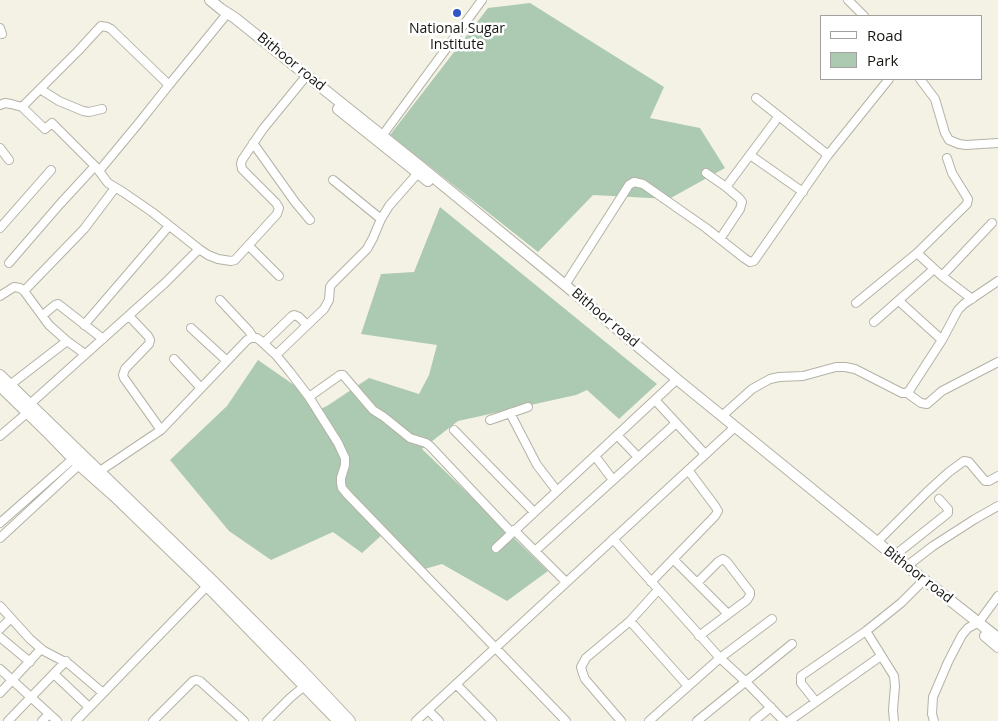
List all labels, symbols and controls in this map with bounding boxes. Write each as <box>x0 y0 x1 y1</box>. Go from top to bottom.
marker: National Sugar Institute <box>451 7 463 19</box>
legend <box>820 15 983 80</box>
place label: National Sugar Institute <box>409 21 505 54</box>
text: Road <box>867 25 903 45</box>
street label: Bithoor road <box>254 29 328 95</box>
text: Park <box>867 50 898 70</box>
street label: Bithoor road <box>568 285 642 351</box>
street label: Bithoor road <box>880 543 956 607</box>

